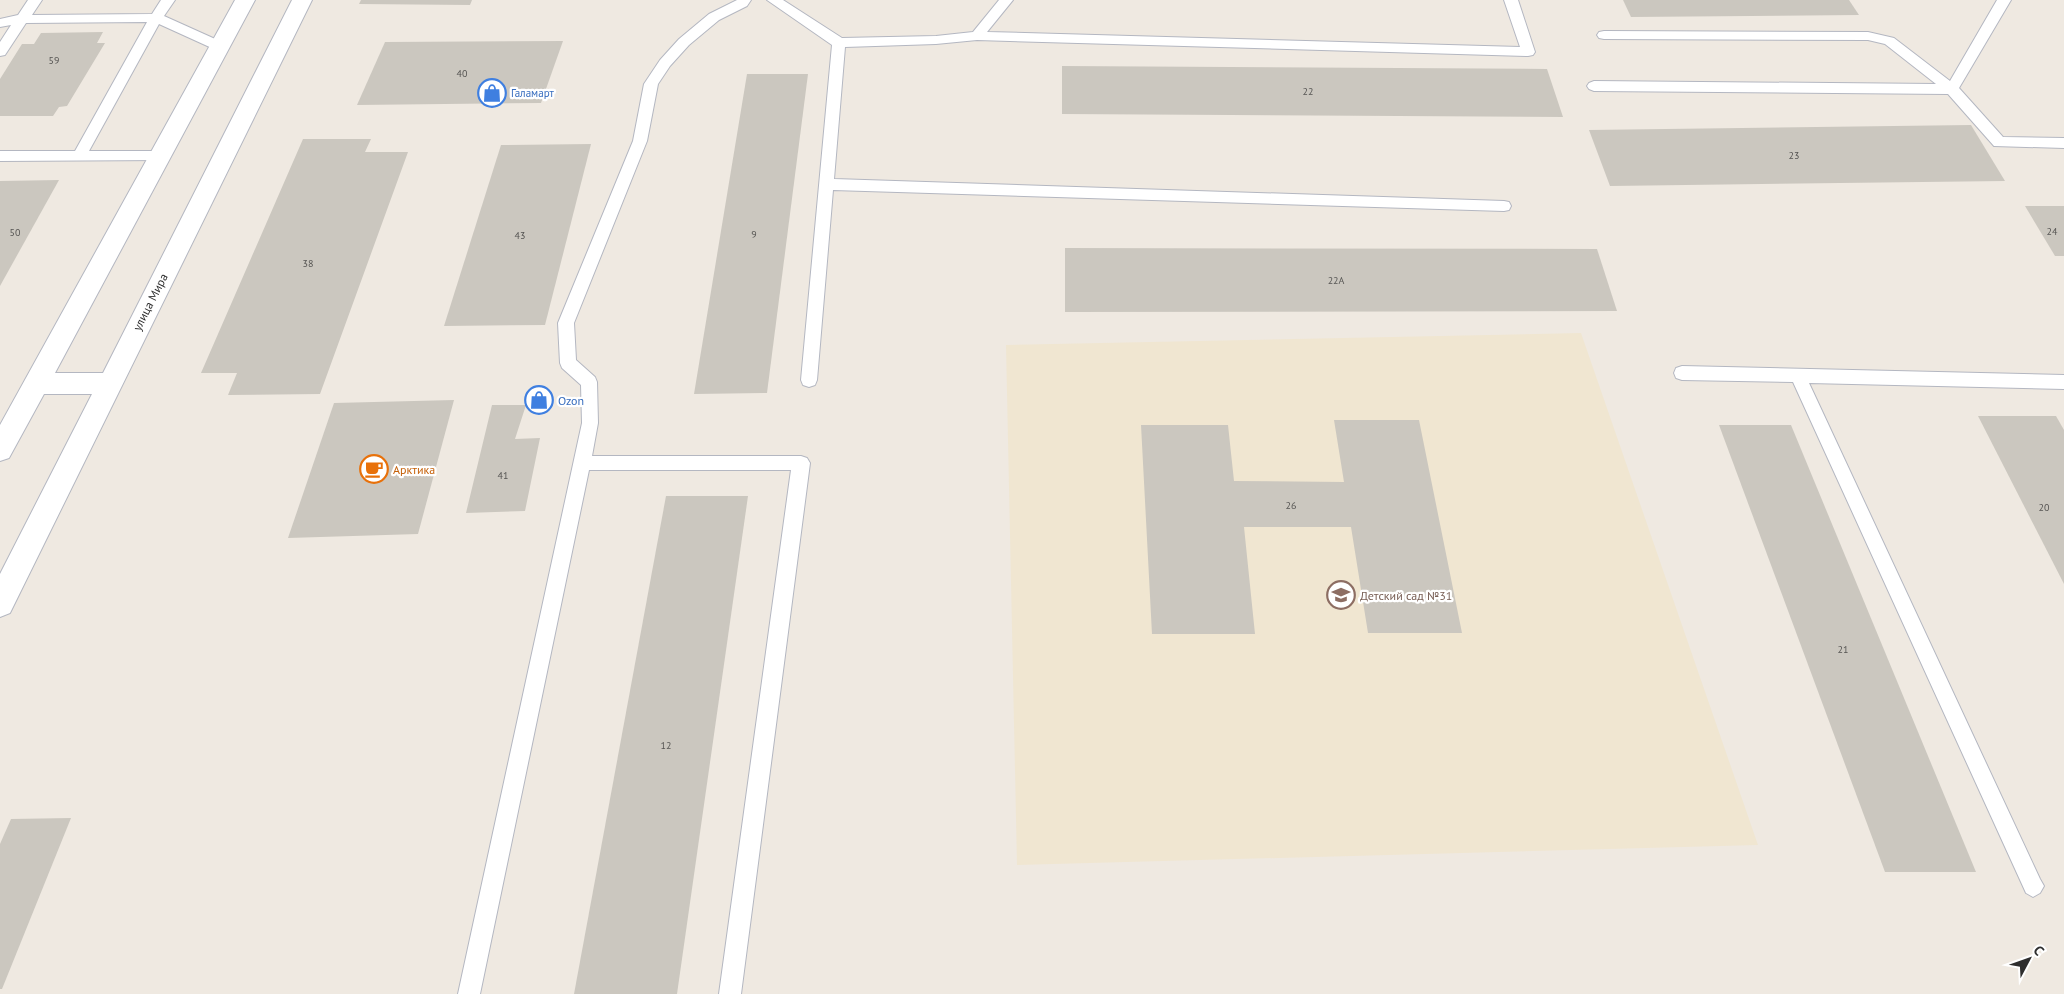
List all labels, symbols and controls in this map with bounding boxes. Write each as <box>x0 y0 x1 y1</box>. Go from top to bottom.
house number: 59 <box>49 54 59 67</box>
house number: 40 <box>457 67 468 80</box>
shop icon: Галамарт <box>477 78 507 108</box>
house number: 22 <box>1303 85 1313 98</box>
place label: Галамарт <box>511 86 554 100</box>
house number: 23 <box>1789 149 1799 162</box>
house number: 24 <box>2047 225 2058 238</box>
house number: 50 <box>10 226 21 239</box>
house number: 9 <box>751 228 757 241</box>
house number: 43 <box>515 229 525 242</box>
house number: 38 <box>303 257 313 270</box>
street label: улица Мира <box>129 271 171 333</box>
house number: 22А <box>1328 274 1345 287</box>
shop icon: Ozon <box>524 385 554 415</box>
place label: Ozon <box>558 393 584 408</box>
cafe icon: Арктика <box>359 454 389 484</box>
place label: Арктика <box>393 462 435 477</box>
house number: 41 <box>498 469 508 482</box>
house number: 26 <box>1286 499 1296 512</box>
house number: 20 <box>2039 501 2050 514</box>
school or university icon: Детский сад №31 <box>1326 580 1356 610</box>
place label: Детский сад №31 <box>1360 588 1452 603</box>
house number: 21 <box>1838 643 1848 656</box>
house number: 12 <box>661 739 671 752</box>
north arrow <box>2004 934 2054 984</box>
text: С <box>2029 942 2048 959</box>

